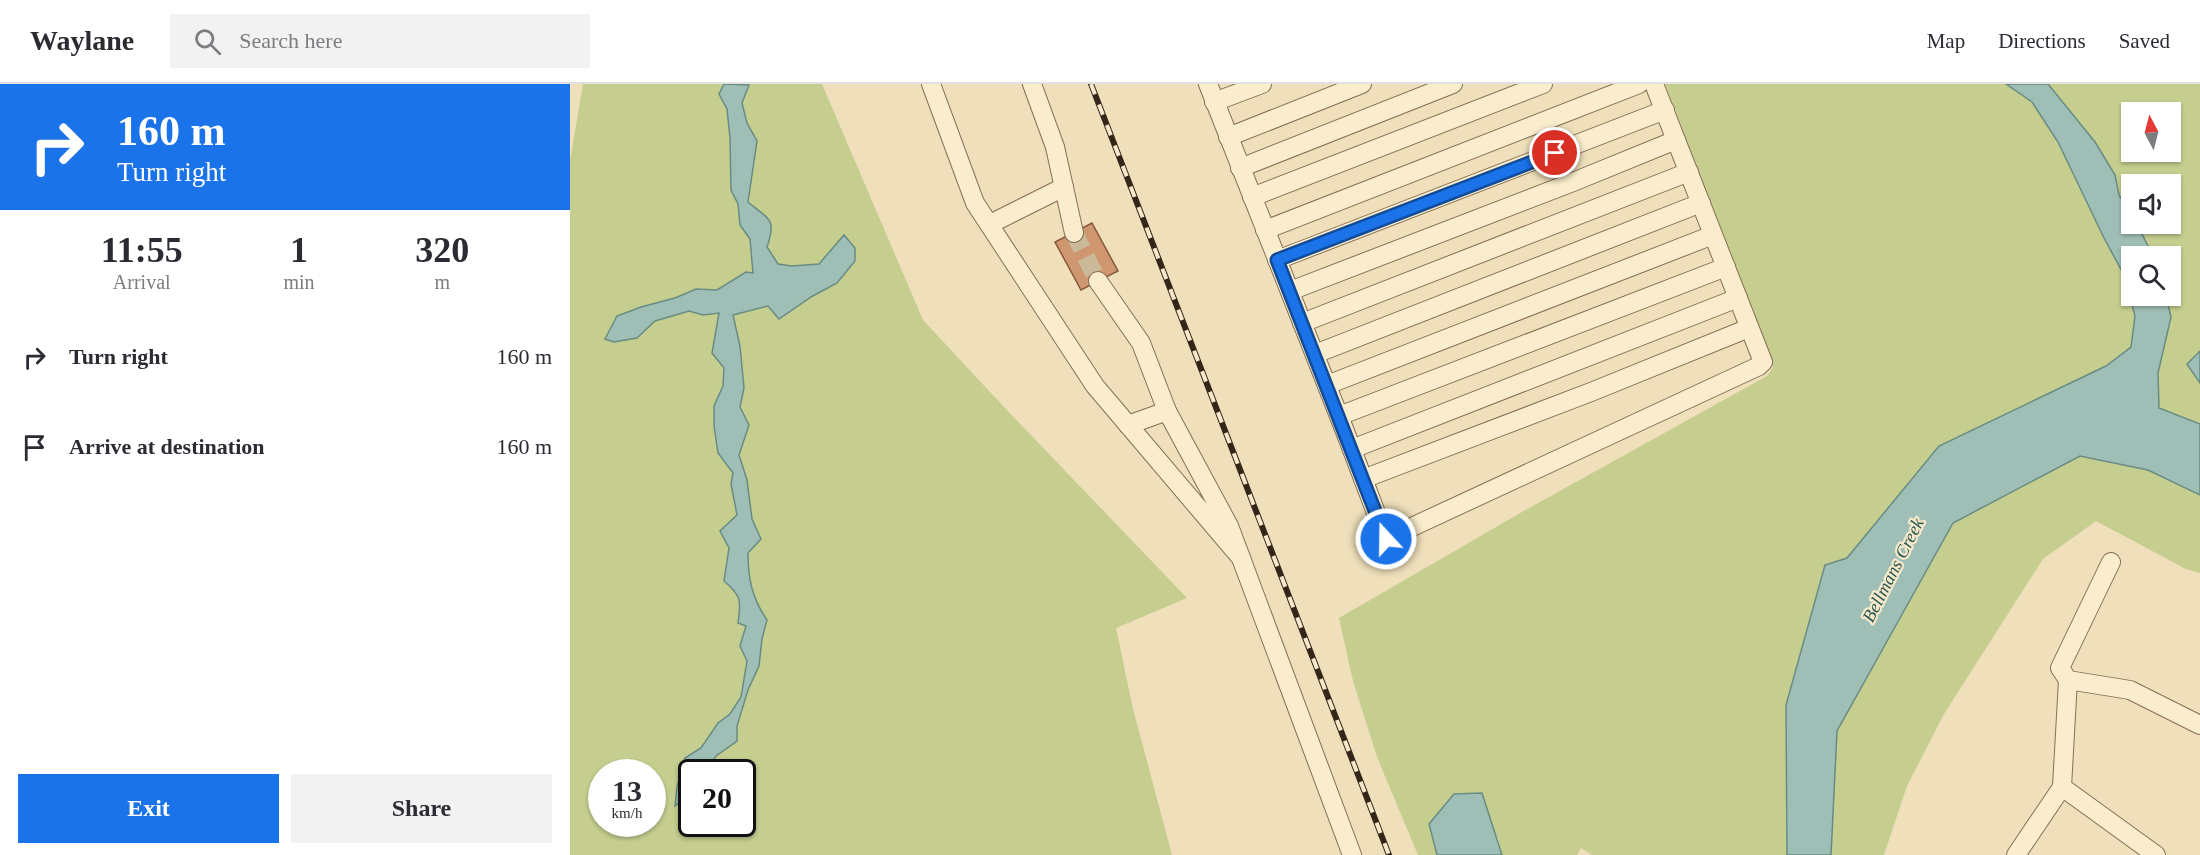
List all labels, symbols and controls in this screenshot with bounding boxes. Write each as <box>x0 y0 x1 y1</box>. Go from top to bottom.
search box <box>170 14 590 68</box>
text: Waylane <box>30 25 134 56</box>
icon: search <box>191 25 224 58</box>
text: Search here <box>239 28 342 53</box>
text: Map <box>1927 29 1965 53</box>
text: Directions <box>1998 29 2086 53</box>
text: Saved <box>2119 29 2170 53</box>
north arrow <box>2121 102 2181 162</box>
map controls <box>2121 102 2181 306</box>
icon: right <box>18 108 96 186</box>
text: 160 m <box>117 108 226 154</box>
pin <box>1529 127 1580 178</box>
icon: arrive <box>1538 136 1571 169</box>
text: Turn right <box>117 157 226 187</box>
button: sound <box>2121 174 2181 234</box>
text: 11:55 <box>101 230 183 270</box>
text: 1 <box>290 230 308 270</box>
text: 320 <box>415 230 469 270</box>
button: search <box>2121 246 2181 306</box>
text: Arrival <box>113 271 171 293</box>
text: min <box>283 271 315 293</box>
text: m <box>434 271 450 293</box>
icon: right <box>18 341 51 374</box>
text: Turn right <box>69 344 168 369</box>
text: 160 m <box>496 344 552 369</box>
icon: arrive <box>18 431 51 464</box>
text: Arrive at destination <box>69 434 265 459</box>
text: 160 m <box>496 434 552 459</box>
position arrow <box>1354 507 1418 571</box>
water label: Bellmans Creek <box>1858 514 1928 625</box>
speed limit sign: 20 <box>678 759 756 837</box>
button: Exit <box>18 774 279 843</box>
button: Share <box>291 774 552 843</box>
text: 13 <box>612 774 642 807</box>
text: km/h <box>612 805 642 821</box>

